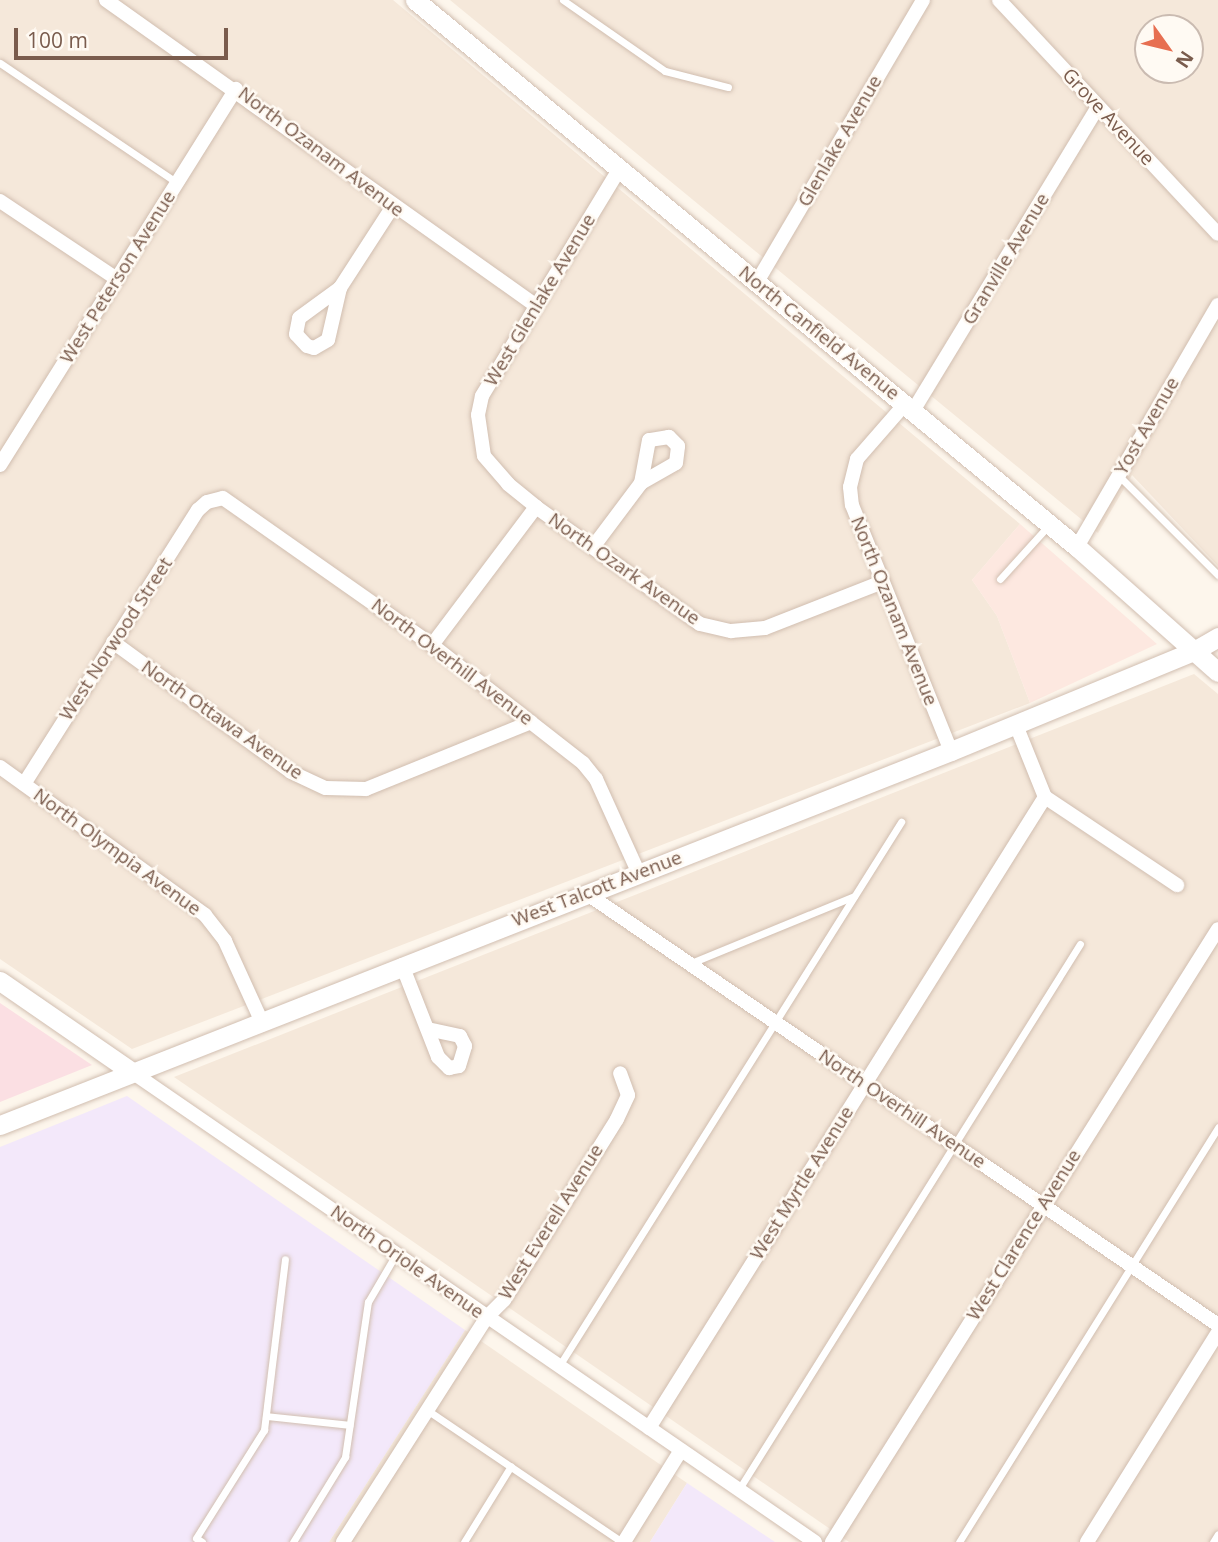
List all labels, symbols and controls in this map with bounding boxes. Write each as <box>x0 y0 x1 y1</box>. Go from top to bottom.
scale bar <box>18 14 231 58</box>
north arrow <box>1134 14 1204 84</box>
text: 100 m <box>27 26 88 54</box>
text: N <box>1170 46 1200 73</box>
street label: Grove Avenue <box>1057 64 1159 170</box>
street label: Glenlake Avenue <box>793 71 887 211</box>
street label: North Ozanam Avenue <box>233 82 409 222</box>
street label: West Peterson Avenue <box>55 186 181 368</box>
street label: Granville Avenue <box>958 189 1054 329</box>
street label: West Glenlake Avenue <box>479 210 601 390</box>
street label: North Canfield Avenue <box>734 261 904 405</box>
street label: Yost Avenue <box>1110 373 1184 479</box>
street label: North Ozark Avenue <box>544 508 704 630</box>
street label: North Ozanam Avenue <box>846 513 942 709</box>
street label: West Norwood Street <box>55 553 177 725</box>
street label: North Overhill Avenue <box>367 594 537 730</box>
street label: North Ottawa Avenue <box>137 656 307 784</box>
street label: North Olympia Avenue <box>29 784 205 920</box>
street label: West Talcott Avenue <box>509 846 685 932</box>
street label: North Overhill Avenue <box>814 1045 990 1173</box>
street label: West Myrtle Avenue <box>746 1102 858 1264</box>
street label: West Everell Avenue <box>494 1140 608 1304</box>
street label: West Clarence Avenue <box>962 1145 1086 1325</box>
street label: North Oriole Avenue <box>326 1200 488 1324</box>

